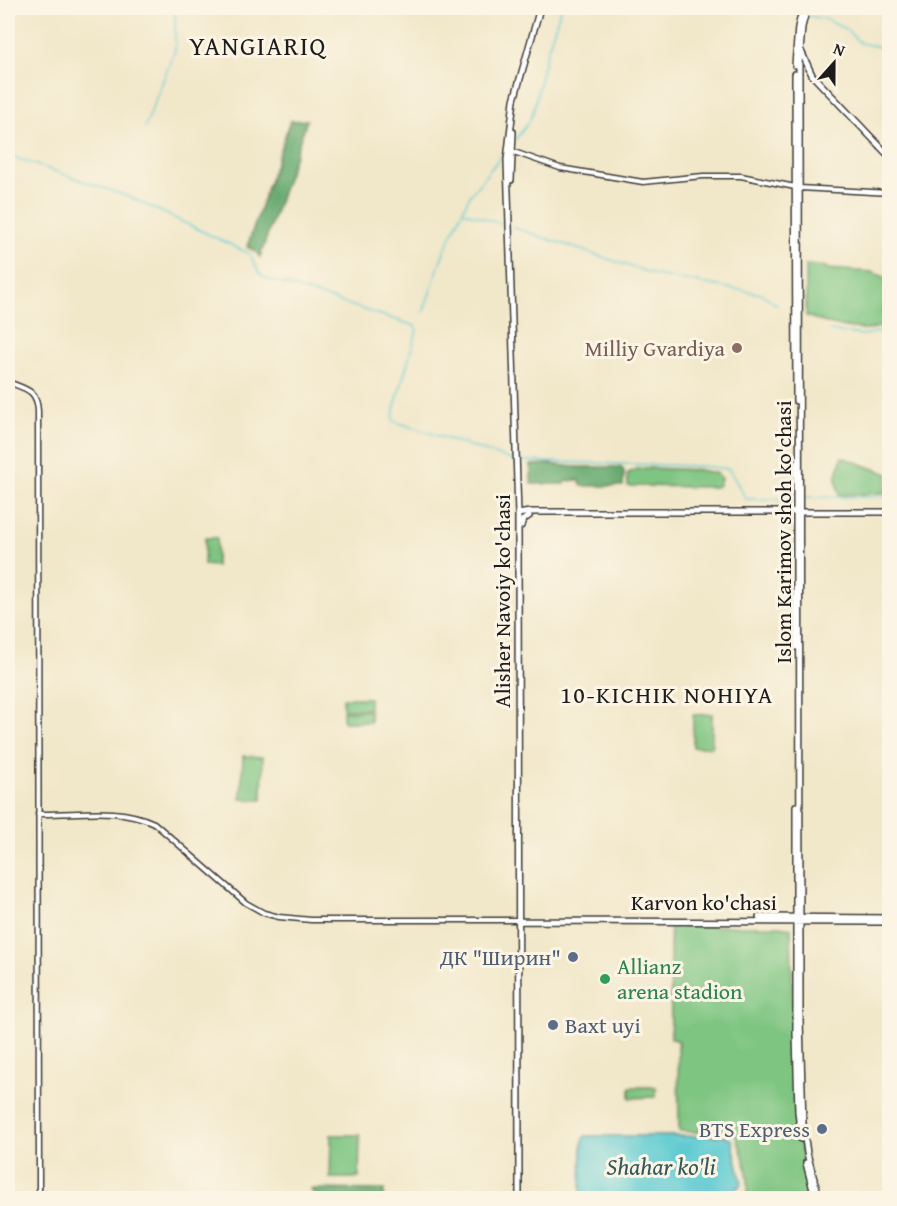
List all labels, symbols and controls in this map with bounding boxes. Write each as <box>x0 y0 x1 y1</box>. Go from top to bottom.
district label: YANGIARIQ <box>189 26 327 65</box>
north arrow <box>804 33 864 93</box>
text: N <box>830 36 849 62</box>
place label: Milliy Gvardiya <box>585 332 726 364</box>
marker: Milliy Gvardiya <box>730 341 744 355</box>
street label: Islom Karimov shoh ko'chasi <box>767 400 799 664</box>
street label: Alisher Navoiy ko'chasi <box>486 494 518 708</box>
district label: 10-KICHIK NOHIYA <box>560 677 774 712</box>
street label: Karvon ko'chasi <box>631 886 777 918</box>
place label: ДК "Ширин" <box>439 941 561 973</box>
marker: ДК "Ширин" <box>566 950 580 964</box>
place label: Allianz arena stadion <box>617 950 743 1007</box>
marker: Allianz arena stadion <box>598 972 612 986</box>
place label: Baxt uyi <box>565 1009 641 1041</box>
marker: Baxt uyi <box>546 1018 560 1032</box>
place label: BTS Express <box>699 1113 810 1145</box>
marker: BTS Express <box>815 1122 829 1136</box>
water label: Shahar ko'li <box>606 1149 716 1184</box>

